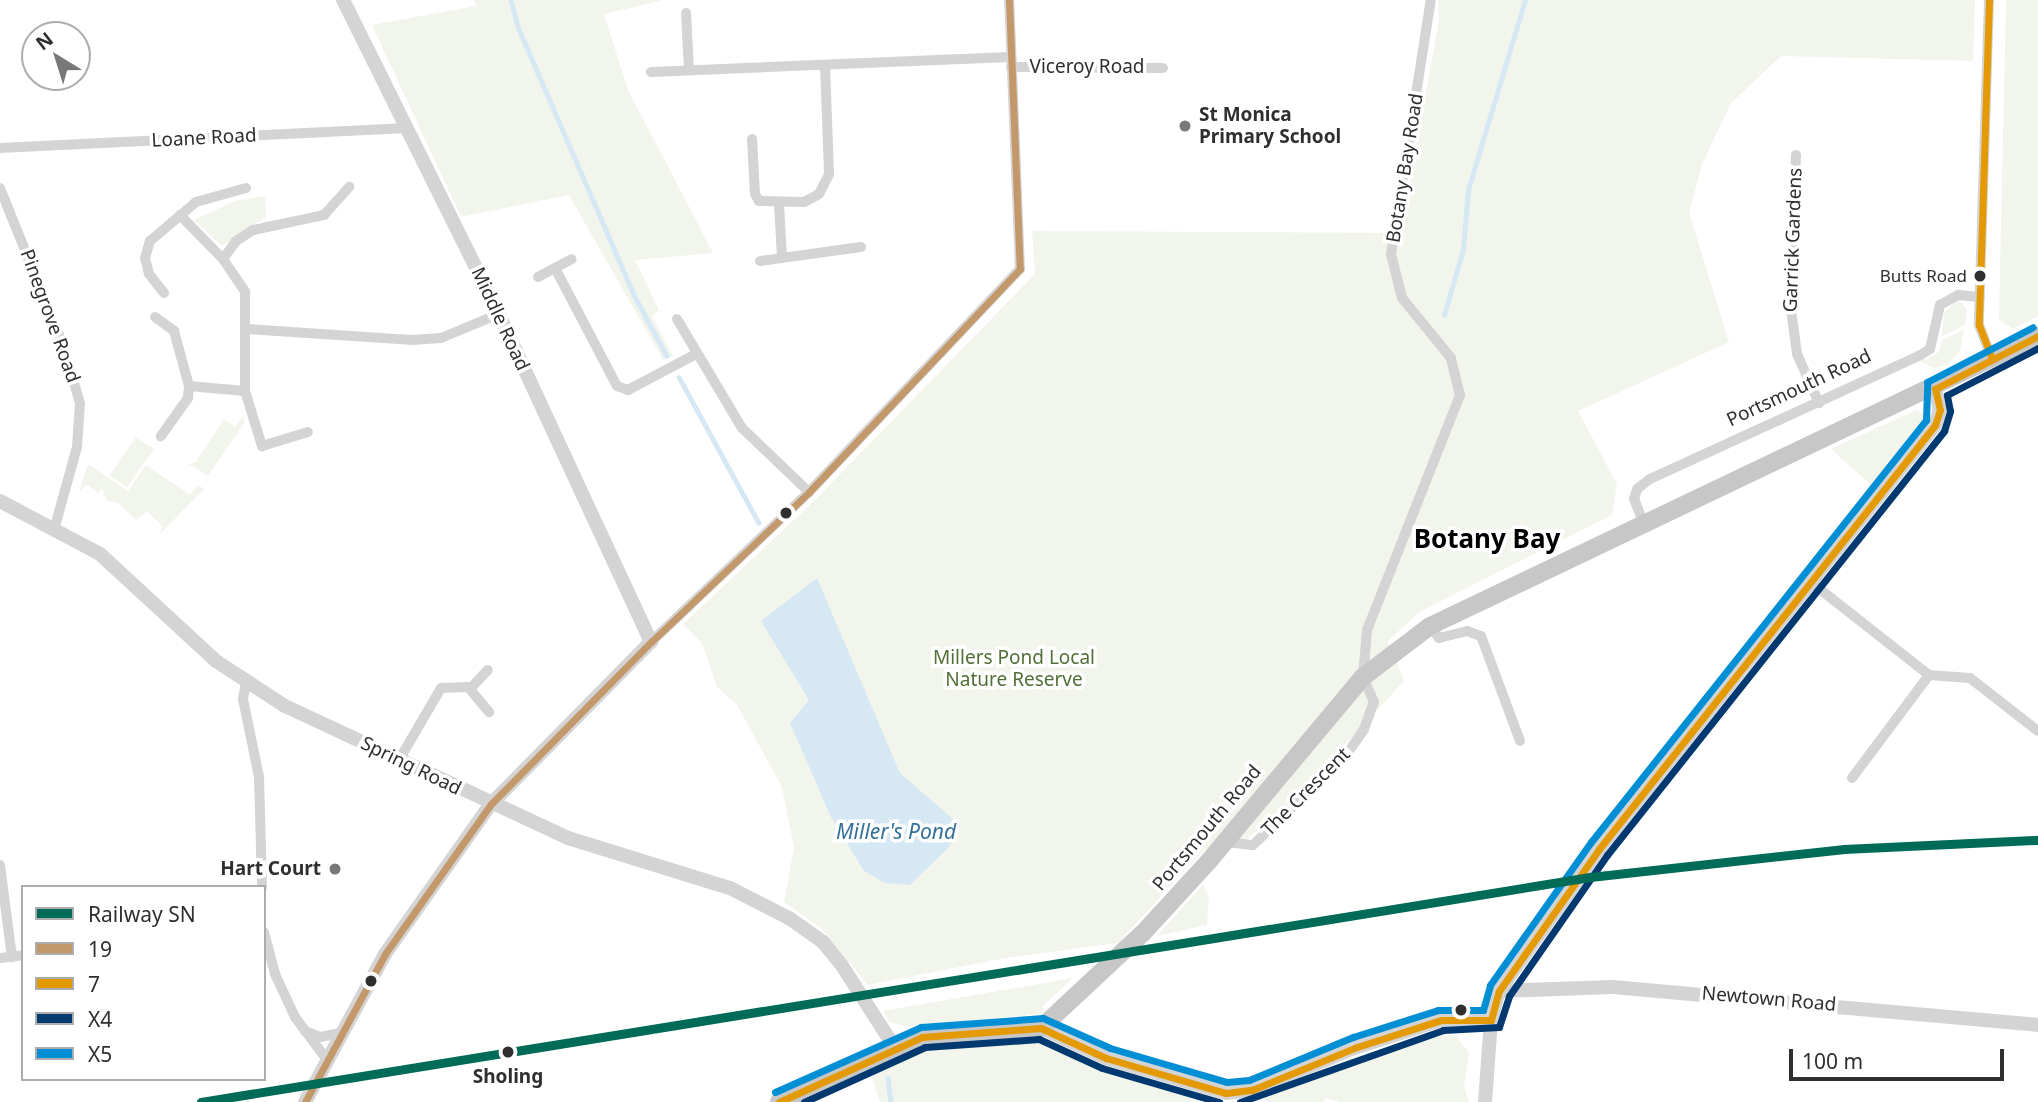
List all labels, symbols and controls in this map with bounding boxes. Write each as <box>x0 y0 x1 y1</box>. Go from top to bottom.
north arrow <box>21 21 91 91</box>
text: N <box>30 26 58 56</box>
street label: Viceroy Road <box>1029 56 1145 78</box>
street label: Botany Bay Road <box>1382 92 1428 244</box>
place label: St Monica Primary School <box>1199 104 1341 148</box>
marker: St Monica Primary School <box>1177 118 1193 134</box>
street label: Loane Road <box>151 124 257 152</box>
street label: Garrick Gardens <box>1779 167 1807 313</box>
street label: Pinegrove Road <box>15 246 85 386</box>
street label: Middle Road <box>466 264 534 374</box>
place label: Butts Road <box>1880 266 1967 286</box>
marker: Butts Road <box>1973 269 1987 283</box>
street label: Portsmouth Road <box>1723 344 1875 432</box>
unlabelled marker <box>779 506 793 520</box>
district label: Botany Bay <box>1414 523 1560 555</box>
park label: Millers Pond Local Nature Reserve <box>933 647 1095 691</box>
street label: Spring Road <box>357 732 465 800</box>
street label: The Crescent <box>1257 743 1355 841</box>
street label: Portsmouth Road <box>1148 761 1266 895</box>
water label: Miller's Pond <box>836 818 956 844</box>
place label: Hart Court <box>220 858 321 880</box>
marker: Hart Court <box>327 861 343 877</box>
legend <box>21 885 266 1081</box>
text: Railway SN <box>88 900 196 928</box>
text: 19 <box>88 935 112 963</box>
text: 7 <box>88 970 100 998</box>
unlabelled marker <box>364 974 378 988</box>
street label: Newtown Road <box>1701 982 1837 1016</box>
unlabelled marker <box>1454 1003 1468 1017</box>
text: X4 <box>88 1005 112 1033</box>
scale bar <box>1793 1036 2008 1080</box>
text: X5 <box>88 1040 112 1068</box>
marker: Sholing <box>497 1041 519 1063</box>
text: 100 m <box>1802 1047 1863 1075</box>
place label: Sholing <box>473 1066 543 1088</box>

